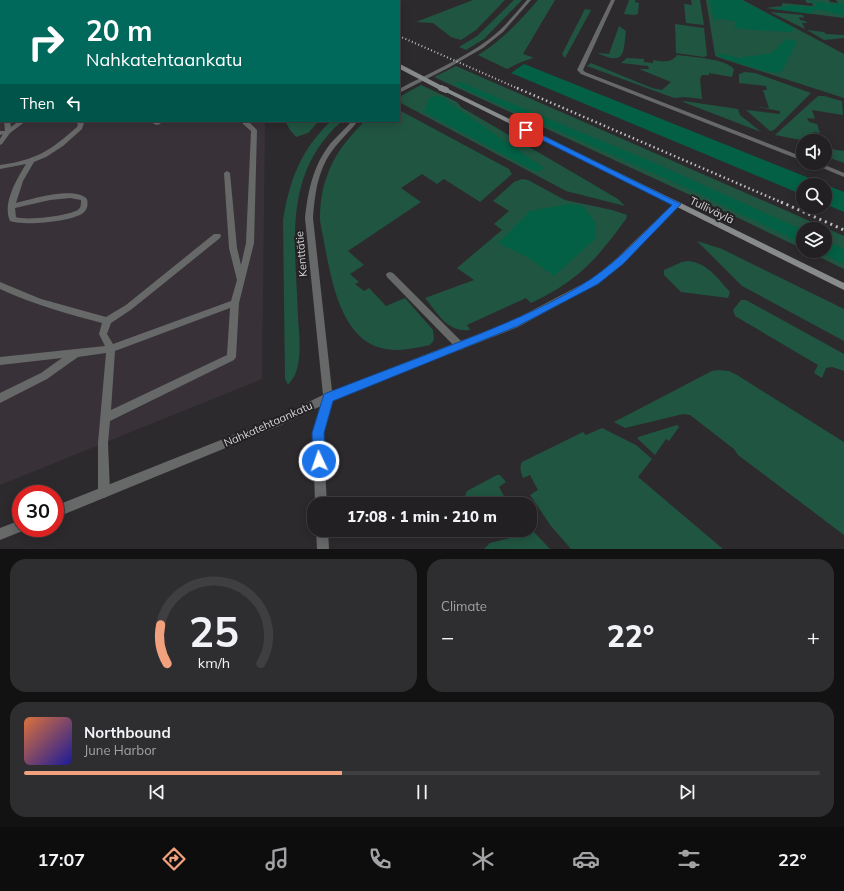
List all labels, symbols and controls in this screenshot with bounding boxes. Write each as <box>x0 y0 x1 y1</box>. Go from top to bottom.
text: 20 m <box>86 13 152 48</box>
icon: right <box>20 16 72 68</box>
text: Nahkatehtaankatu <box>86 48 242 71</box>
icon: left <box>63 92 85 114</box>
text: Then <box>20 94 55 113</box>
pin <box>509 113 543 147</box>
icon: arrive <box>515 119 537 141</box>
map controls <box>796 134 832 258</box>
button: sound <box>796 134 832 170</box>
button: search <box>796 178 832 214</box>
street label: Tulliväylä <box>688 193 736 227</box>
button: layers <box>796 222 832 258</box>
street label: Kenttätie <box>292 231 310 277</box>
street label: Nahkatehtaankatu <box>221 398 315 450</box>
position arrow <box>298 440 340 482</box>
speed limit sign: 30 <box>12 485 64 537</box>
text: 17:08 · 1 min · 210 m <box>347 507 497 526</box>
text: Climate <box>441 598 487 614</box>
text: 25 <box>189 604 238 656</box>
text: 22° <box>607 617 654 655</box>
text: − <box>441 623 454 651</box>
text: + <box>807 623 820 651</box>
text: km/h <box>197 653 230 671</box>
text: Northbound <box>84 723 171 742</box>
text: June Harbor <box>84 742 156 758</box>
icon: previous <box>146 781 168 803</box>
icon: pause <box>411 781 433 803</box>
icon: next <box>676 781 698 803</box>
icon: directions <box>160 845 188 873</box>
icon: music <box>263 845 291 873</box>
icon: phone <box>366 845 394 873</box>
icon: climate <box>469 845 497 873</box>
icon: car <box>572 845 600 873</box>
icon: filters <box>675 845 703 873</box>
text: 17:07 <box>37 848 85 871</box>
text: 22° <box>778 848 806 871</box>

